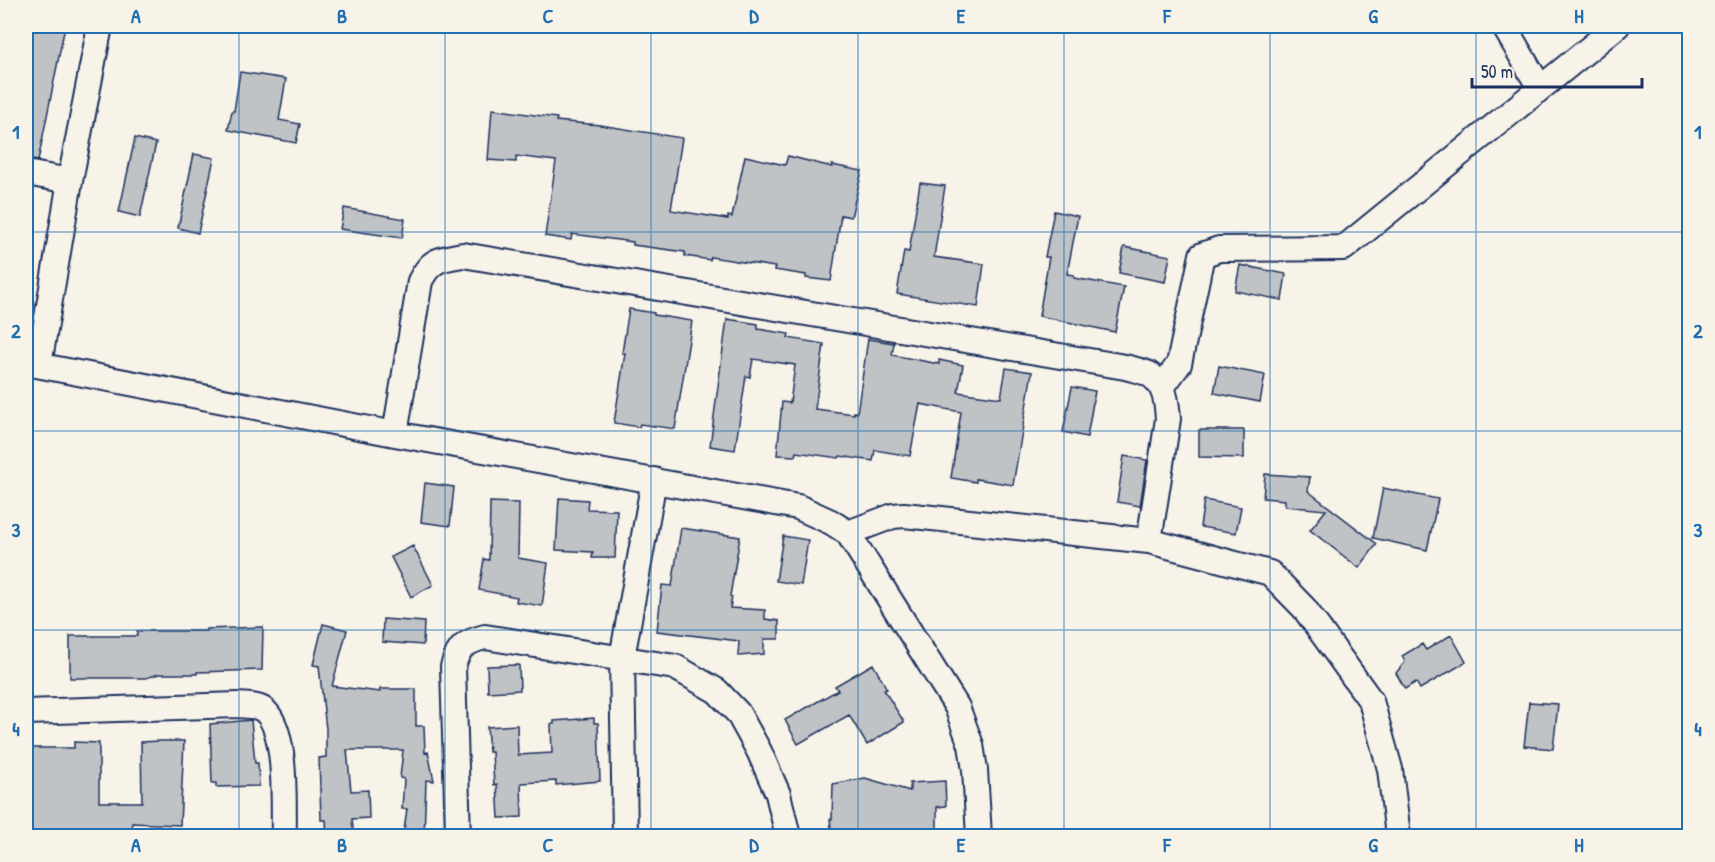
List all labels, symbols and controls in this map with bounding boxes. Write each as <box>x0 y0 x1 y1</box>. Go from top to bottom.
text: A <box>131 2 141 29</box>
text: B <box>337 2 347 29</box>
text: C <box>543 2 554 29</box>
text: D <box>749 2 759 29</box>
text: E <box>957 2 966 29</box>
text: F <box>1162 2 1172 29</box>
text: G <box>1368 2 1378 29</box>
text: H <box>1574 2 1584 29</box>
scale bar <box>1472 51 1642 89</box>
text: 50 m <box>1481 59 1513 84</box>
text: 1 <box>12 118 20 145</box>
text: 1 <box>1694 118 1702 145</box>
text: 2 <box>11 317 21 344</box>
text: 2 <box>1693 317 1703 344</box>
text: 3 <box>12 516 21 543</box>
text: 3 <box>1694 516 1703 543</box>
text: 4 <box>12 715 20 742</box>
text: 4 <box>1694 715 1702 742</box>
text: A <box>131 831 141 858</box>
text: B <box>337 831 347 858</box>
text: C <box>543 831 554 858</box>
text: D <box>749 831 759 858</box>
text: E <box>957 831 966 858</box>
text: F <box>1162 831 1172 858</box>
text: G <box>1368 831 1378 858</box>
text: H <box>1574 831 1584 858</box>

